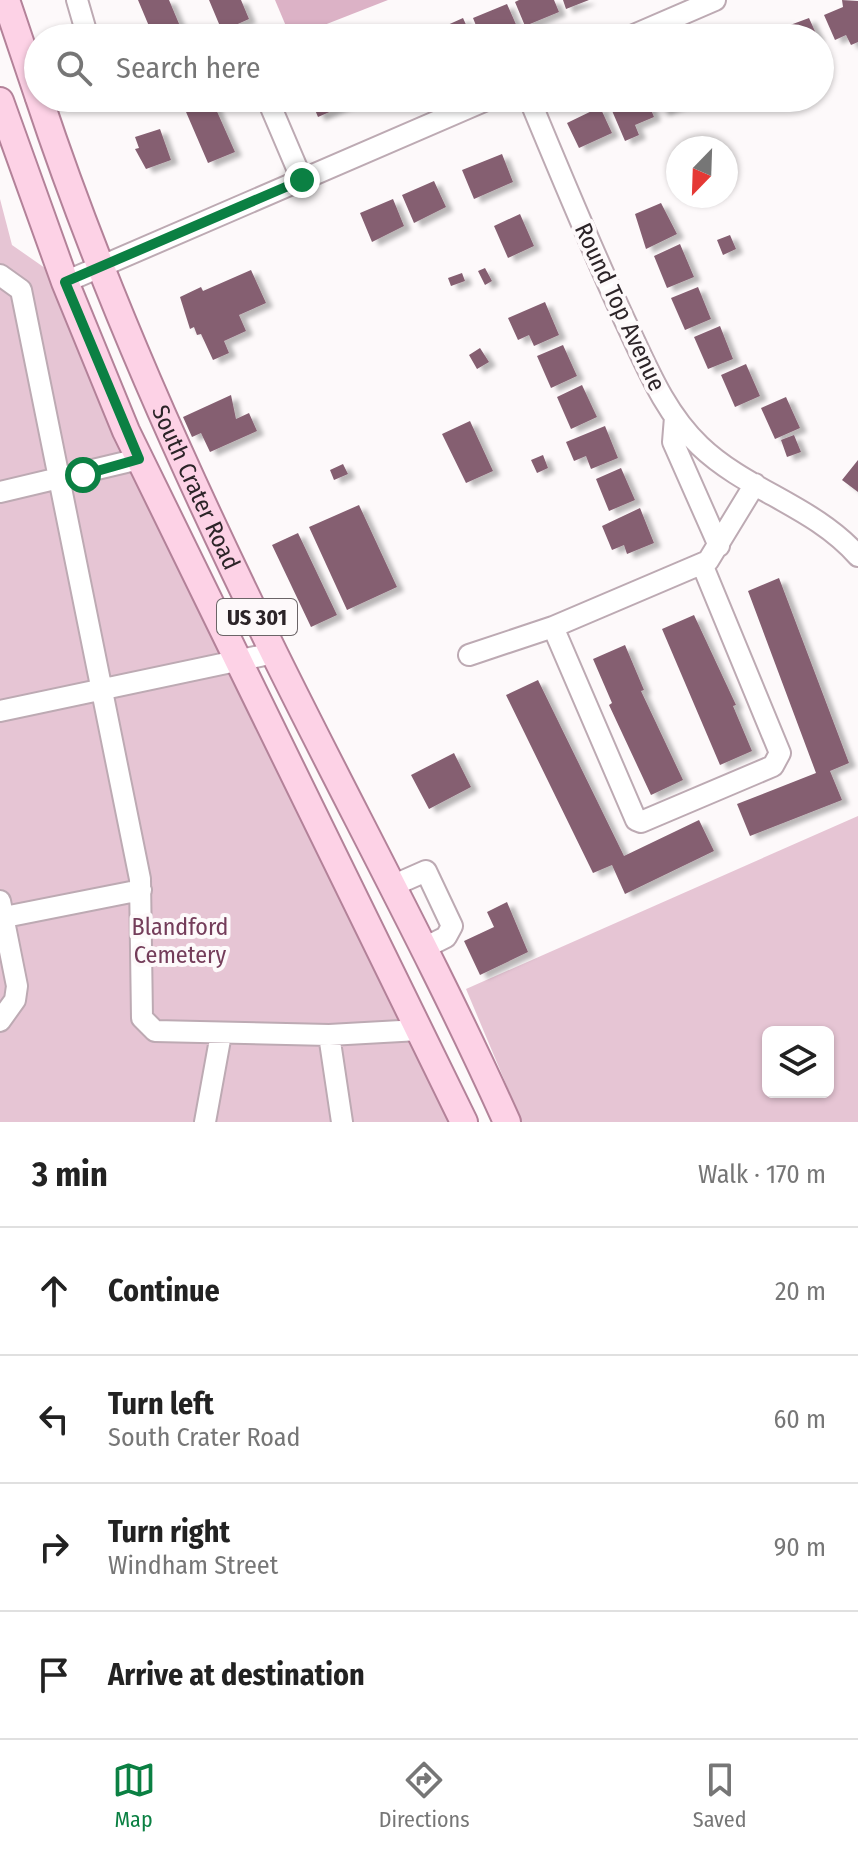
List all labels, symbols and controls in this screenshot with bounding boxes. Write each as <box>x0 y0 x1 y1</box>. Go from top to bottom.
search box <box>24 24 834 112</box>
icon: search <box>52 46 96 90</box>
text: Search here <box>116 50 261 86</box>
north arrow <box>666 136 738 208</box>
route end <box>284 162 320 198</box>
street label: Round Top Avenue <box>569 219 671 395</box>
street label: South Crater Road <box>146 401 246 574</box>
route start <box>65 457 101 493</box>
road number: US 301 <box>217 599 297 635</box>
park label: Blandford Cemetery <box>132 913 228 969</box>
map controls <box>762 1026 834 1098</box>
button: layers <box>762 1026 834 1098</box>
text: 3 min <box>32 1154 108 1195</box>
text: Walk · 170 m <box>698 1159 826 1190</box>
icon: ahead <box>32 1269 76 1313</box>
text: Continue <box>108 1273 220 1309</box>
text: 20 m <box>775 1276 826 1307</box>
text: Turn left <box>108 1386 214 1422</box>
icon: left <box>32 1397 76 1441</box>
text: 60 m <box>773 1404 826 1435</box>
text: South Crater Road <box>108 1422 300 1453</box>
text: Turn right <box>108 1514 230 1550</box>
icon: right <box>32 1525 76 1569</box>
text: 90 m <box>774 1532 826 1563</box>
text: Windham Street <box>108 1550 278 1581</box>
icon: arrive <box>32 1653 76 1697</box>
text: Arrive at destination <box>108 1657 365 1693</box>
tab: Map <box>112 1758 156 1833</box>
tab: Directions <box>379 1758 470 1833</box>
tab: Saved <box>693 1758 746 1833</box>

